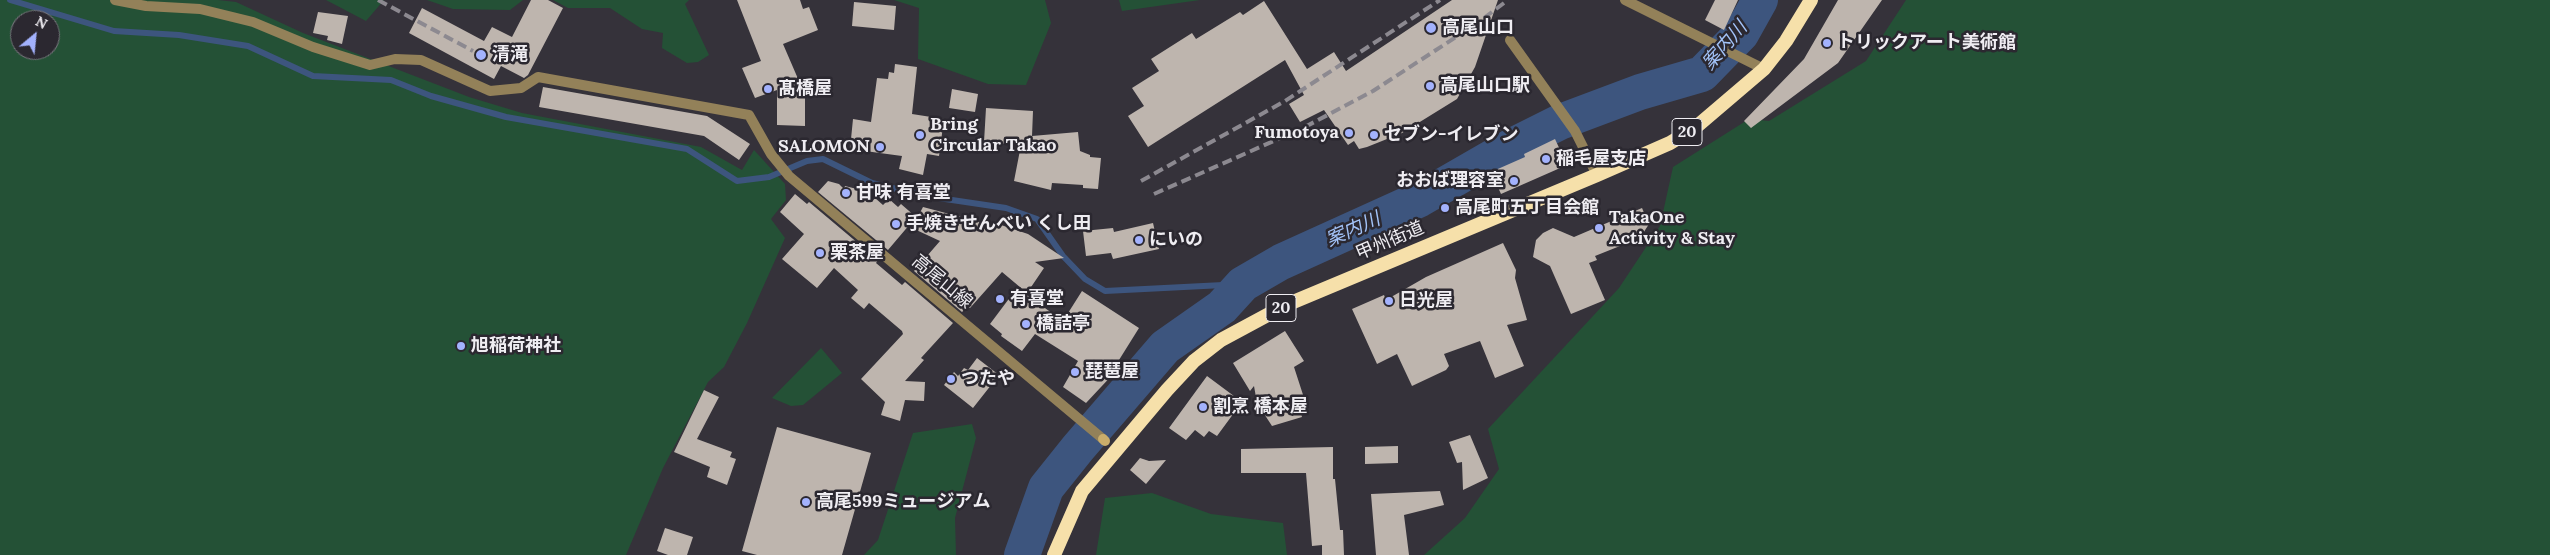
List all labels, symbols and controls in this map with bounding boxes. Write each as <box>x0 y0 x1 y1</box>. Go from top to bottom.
north arrow <box>10 10 60 60</box>
text: N <box>33 12 51 33</box>
place label: 高尾山口 <box>1442 17 1514 39</box>
water label: 案内川 <box>1698 17 1752 75</box>
marker: 高尾山口 <box>1424 21 1438 35</box>
place label: トリックアート美術館 <box>1837 32 2016 54</box>
marker: トリックアート美術館 <box>1821 37 1833 49</box>
place label: 清滝 <box>492 44 528 66</box>
marker: 清滝 <box>474 48 488 62</box>
place label: 高尾山口駅 <box>1440 75 1530 97</box>
place label: 髙橋屋 <box>778 78 832 100</box>
marker: 高尾山口駅 <box>1424 80 1436 92</box>
marker: 髙橋屋 <box>762 83 774 95</box>
place label: Bring Circular Takao <box>930 114 1056 156</box>
road number: 20 <box>1672 118 1702 146</box>
place label: Fumotoya <box>1254 122 1339 144</box>
place label: セブン-イレブン <box>1384 124 1518 146</box>
marker: Fumotoya <box>1343 127 1355 139</box>
marker: Bring Circular Takao <box>914 129 926 141</box>
marker: セブン-イレブン <box>1368 129 1380 141</box>
place label: SALOMON <box>778 136 870 158</box>
marker: SALOMON <box>874 141 886 153</box>
place label: 稲毛屋支店 <box>1556 148 1646 170</box>
marker: 稲毛屋支店 <box>1540 153 1552 165</box>
place label: おおば理容室 <box>1396 170 1504 192</box>
marker: おおば理容室 <box>1508 175 1520 187</box>
place label: 甘味 有喜堂 <box>856 182 951 204</box>
marker: 甘味 有喜堂 <box>840 187 852 199</box>
place label: 高尾町五丁目会館 <box>1455 197 1599 219</box>
marker: 高尾町五丁目会館 <box>1439 202 1451 214</box>
place label: TakaOne Activity & Stay <box>1609 207 1735 250</box>
water label: 案内川 <box>1322 208 1384 252</box>
place label: 手焼きせんべい くし田 <box>906 213 1091 235</box>
street label: 甲州街道 <box>1353 217 1427 265</box>
marker: 手焼きせんべい くし田 <box>890 218 902 230</box>
marker: TakaOne Activity & Stay <box>1593 222 1605 234</box>
place label: にいの <box>1149 229 1203 251</box>
marker: にいの <box>1133 234 1145 246</box>
place label: 栗茶屋 <box>830 242 884 264</box>
marker: 栗茶屋 <box>814 247 826 259</box>
street label: 高尾山線 <box>907 251 977 313</box>
place label: 有喜堂 <box>1010 288 1064 310</box>
place label: 日光屋 <box>1399 290 1453 312</box>
marker: 有喜堂 <box>994 293 1006 305</box>
road number: 20 <box>1266 294 1296 322</box>
marker: 日光屋 <box>1383 295 1395 307</box>
place label: 橋詰亭 <box>1036 313 1090 335</box>
marker: 橋詰亭 <box>1020 318 1032 330</box>
place label: 旭稲荷神社 <box>471 335 561 357</box>
marker: 旭稲荷神社 <box>455 340 467 352</box>
place label: 琵琶屋 <box>1085 361 1139 383</box>
marker: 琵琶屋 <box>1069 366 1081 378</box>
place label: つたや <box>961 368 1015 390</box>
marker: つたや <box>945 373 957 385</box>
place label: 割烹 橋本屋 <box>1213 396 1308 418</box>
marker: 割烹 橋本屋 <box>1197 401 1209 413</box>
place label: 高尾599ミュージアム <box>816 491 990 513</box>
marker: 高尾599ミュージアム <box>800 496 812 508</box>

